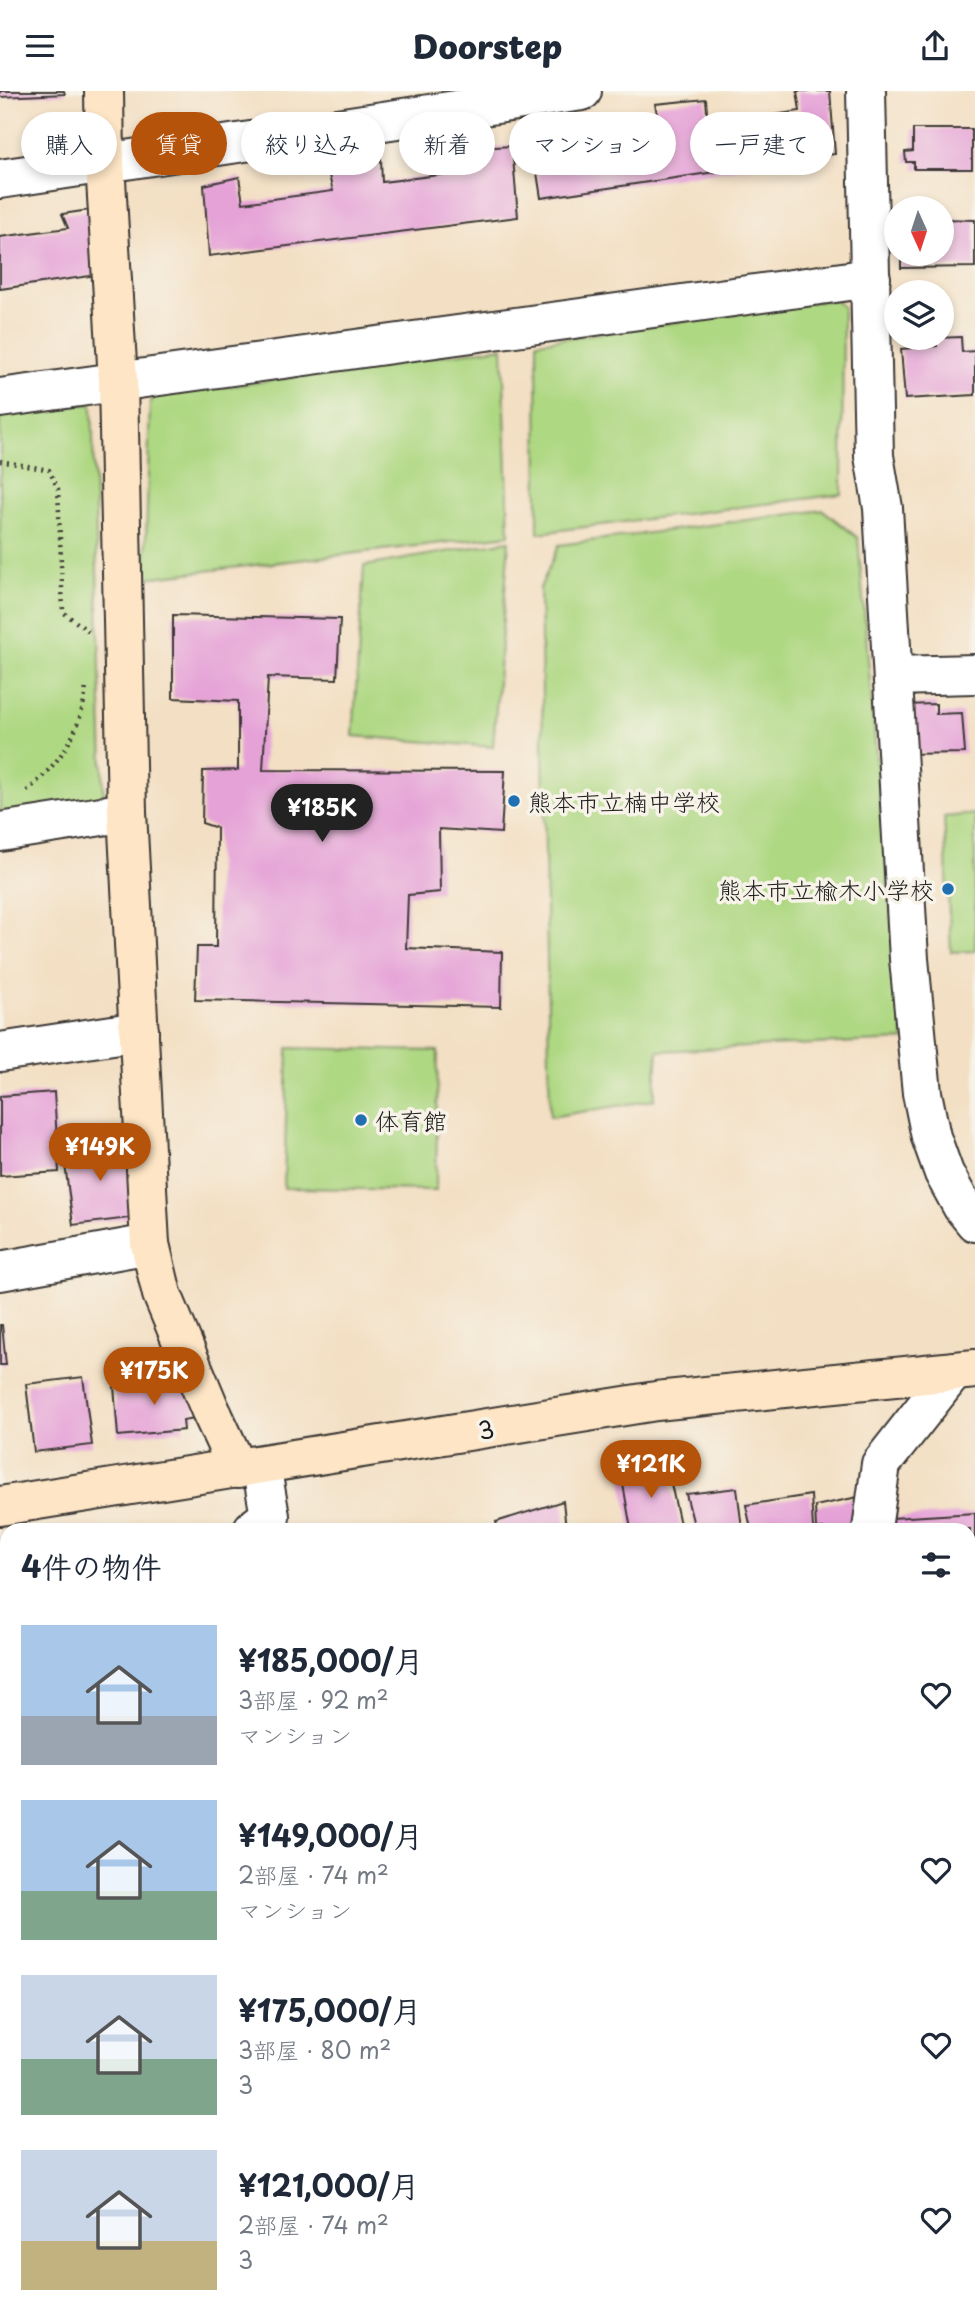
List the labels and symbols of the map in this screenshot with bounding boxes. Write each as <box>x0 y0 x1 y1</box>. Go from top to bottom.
north arrow <box>884 196 954 266</box>
place label: 熊本市立楠中学校 <box>528 783 720 819</box>
pin: ¥185K <box>273 785 371 844</box>
marker: 熊本市立楠中学校 <box>506 793 522 809</box>
place label: 熊本市立楡木小学校 <box>718 871 934 907</box>
marker: 熊本市立楡木小学校 <box>940 881 956 897</box>
place label: 体育館 <box>375 1102 447 1138</box>
marker: 体育館 <box>353 1112 369 1128</box>
pin: ¥149K <box>51 1123 149 1183</box>
pin: ¥175K <box>105 1347 203 1407</box>
street label: 3 <box>475 1410 497 1448</box>
pin: ¥121K <box>602 1441 700 1500</box>

